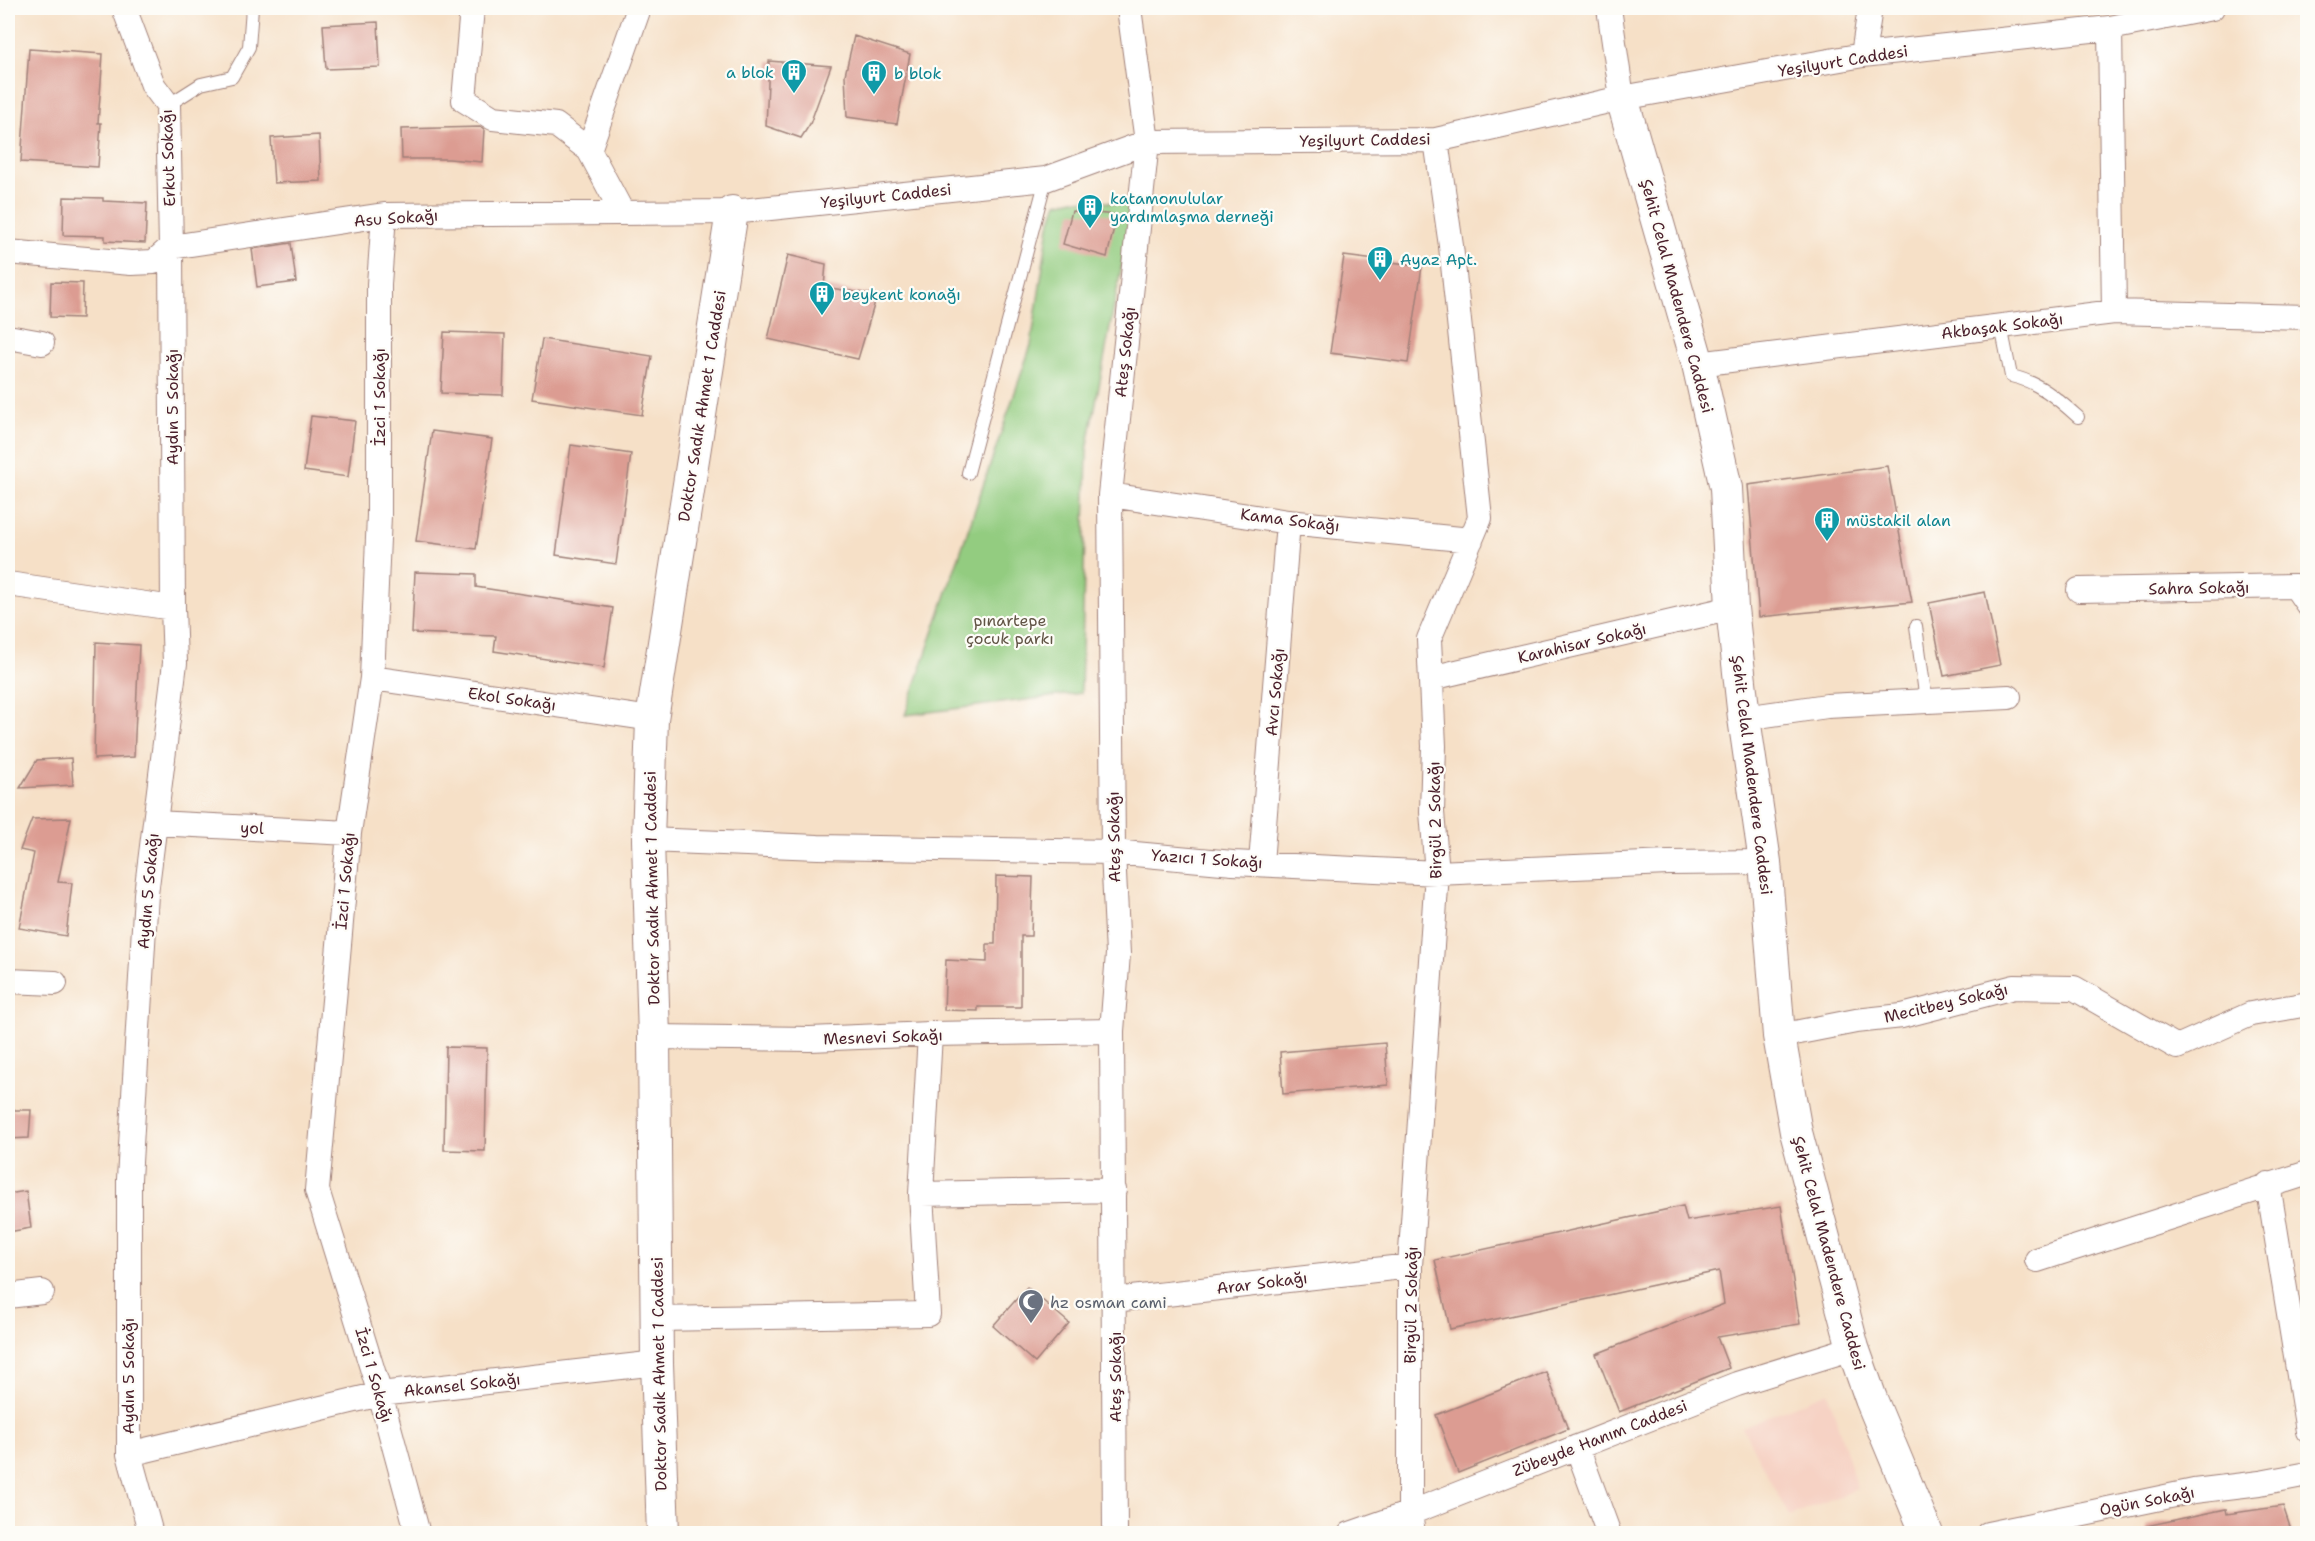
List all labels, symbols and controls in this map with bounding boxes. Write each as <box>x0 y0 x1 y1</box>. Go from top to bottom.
street label: Yeşilyurt Caddesi <box>1776 40 1910 82</box>
building icon: a blok <box>779 57 809 95</box>
building icon: b blok <box>859 58 889 96</box>
place label: a blok <box>726 62 774 83</box>
place label: b blok <box>894 63 942 84</box>
street label: Erkut Sokağı <box>156 109 180 207</box>
street label: Yeşilyurt Caddesi <box>1299 128 1431 152</box>
street label: Şehit Celal Madendere Caddesi <box>1636 177 1718 415</box>
street label: Yeşilyurt Caddesi <box>820 179 952 213</box>
place label: katamonulular yardımlaşma derneği <box>1110 188 1274 227</box>
building icon: katamonulular yardımlaşma derneği <box>1075 192 1105 230</box>
street label: Asu Sokağı <box>353 205 439 231</box>
building icon: Ayaz Apt. <box>1365 244 1395 282</box>
place label: Ayaz Apt. <box>1400 249 1477 270</box>
building icon: beykent konağı <box>807 279 837 317</box>
place label: beykent konağı <box>842 284 961 305</box>
street label: Doktor Sadık Ahmet 1 Caddesi <box>673 289 731 523</box>
street label: Ateş Sokağı <box>1110 306 1140 398</box>
street label: Akbaşak Sokağı <box>1940 308 2064 344</box>
street label: İzci 1 Sokağı <box>369 348 390 446</box>
street label: Aydın 5 Sokağı <box>162 349 183 465</box>
street label: Kama Sokağı <box>1239 503 1341 537</box>
building icon: müstakil alan <box>1812 505 1842 543</box>
place label: müstakil alan <box>1846 510 1951 531</box>
street label: Sahra Sokağı <box>2148 577 2250 599</box>
park label: pınartepe çocuk parkı <box>966 610 1054 649</box>
street label: Karahisar Sokağı <box>1516 618 1648 668</box>
street label: Avcı Sokağı <box>1261 647 1289 737</box>
street label: Şehit Celal Madendere Caddesi <box>1727 654 1777 896</box>
street label: Ekol Sokağı <box>467 682 557 716</box>
street label: Birgül 2 Sokağı <box>1423 761 1447 879</box>
street label: Doktor Sadık Ahmet 1 Caddesi <box>639 771 665 1005</box>
street label: Ateş Sokağı <box>1103 791 1125 883</box>
street label: yol <box>240 817 264 839</box>
street label: İzci 1 Sokağı <box>330 831 360 931</box>
street label: Aydın 5 Sokağı <box>132 832 164 950</box>
street label: Yazıcı 1 Sokağı <box>1151 845 1263 873</box>
street label: Mecitbey Sokağı <box>1882 979 2010 1027</box>
street label: Mesnevi Sokağı <box>823 1024 943 1050</box>
street label: Şehit Celal Madendere Caddesi <box>1788 1134 1870 1372</box>
street label: Birgül 2 Sokağı <box>1399 1246 1423 1364</box>
street label: Doktor Sadık Ahmet 1 Caddesi <box>646 1257 672 1491</box>
street label: Arar Sokağı <box>1215 1267 1309 1299</box>
mosque icon: hz osman cami <box>1016 1287 1046 1325</box>
place label: hz osman cami <box>1050 1292 1167 1313</box>
street label: Aydın 5 Sokağı <box>118 1318 139 1434</box>
street label: İzci 1 Sokağı <box>350 1325 398 1425</box>
street label: Ateş Sokağı <box>1105 1331 1126 1423</box>
street label: Akansel Sokağı <box>402 1368 522 1402</box>
street label: Zübeyde Hanım Caddesi <box>1510 1395 1690 1481</box>
street label: Ogün Sokağı <box>2098 1481 2196 1521</box>

